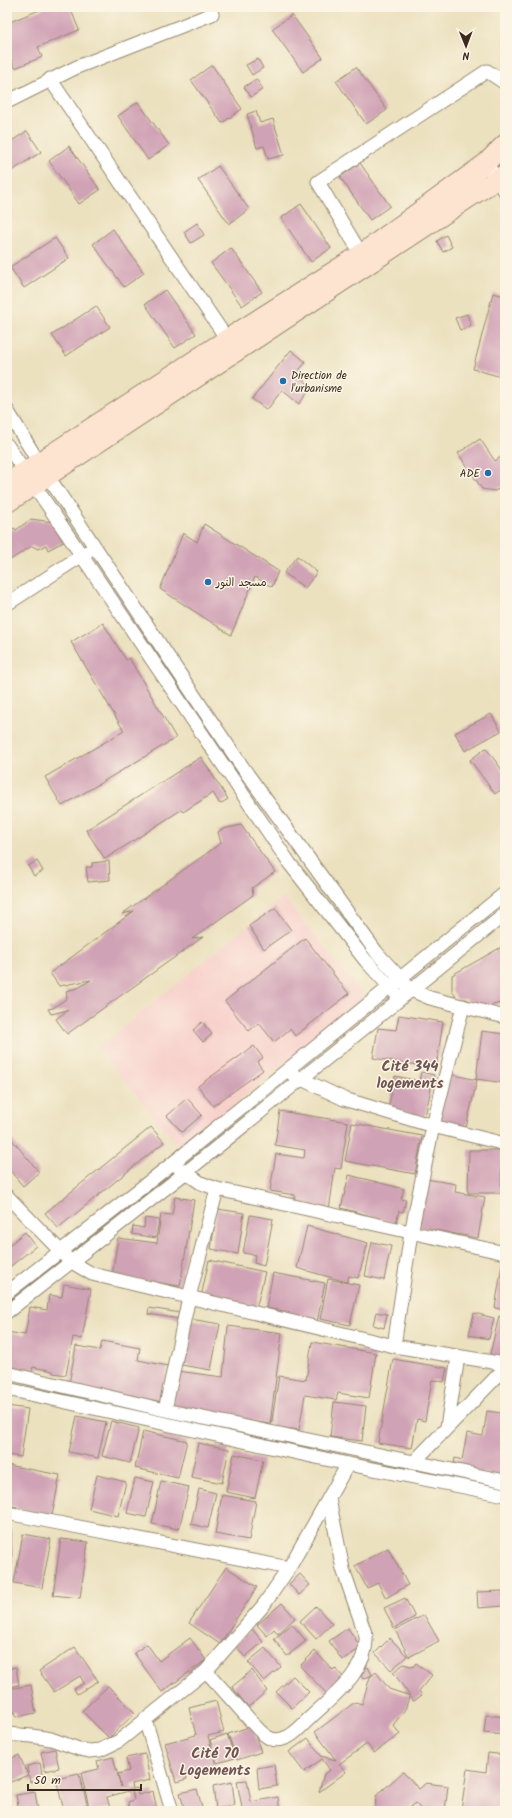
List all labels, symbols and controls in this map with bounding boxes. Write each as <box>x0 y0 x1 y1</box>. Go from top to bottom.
north arrow <box>446 26 486 66</box>
text: N <box>462 46 470 64</box>
place label: Direction de l'urbanisme <box>291 367 347 398</box>
marker: Direction de l'urbanisme <box>278 376 288 386</box>
place label: ADE <box>460 465 481 483</box>
marker: ADE <box>483 468 493 478</box>
place label: مسجد النور <box>215 574 267 592</box>
marker: مسجد النور <box>203 577 213 587</box>
district label: Cité 344 logements <box>376 1055 444 1096</box>
district label: Cité 70 Logements <box>179 1742 251 1783</box>
scale bar <box>28 1766 141 1792</box>
text: 50 m <box>34 1771 61 1790</box>

